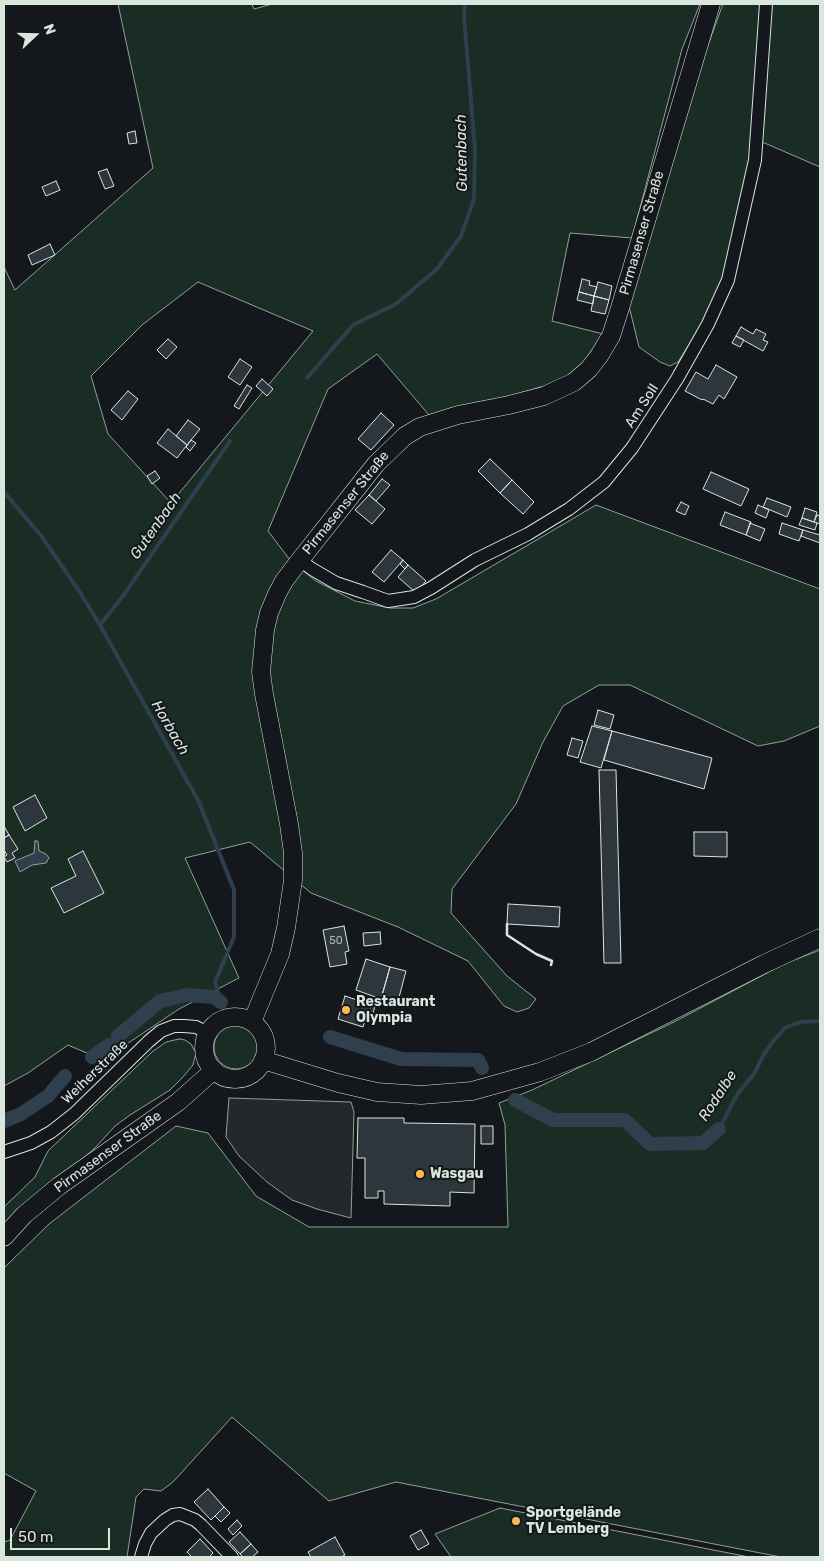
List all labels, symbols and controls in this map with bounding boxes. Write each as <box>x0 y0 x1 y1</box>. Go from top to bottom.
north arrow <box>10 10 60 60</box>
text: N <box>40 22 59 37</box>
water label: Gutenbach <box>452 114 472 192</box>
street label: Pirmasenser Straße <box>616 169 668 297</box>
street label: Am Soll <box>622 381 662 431</box>
street label: Pirmasenser Straße <box>299 448 393 558</box>
water label: Gutenbach <box>126 489 186 563</box>
water label: Horbach <box>147 697 193 759</box>
house number: 50 <box>329 934 343 948</box>
place label: Restaurant Olympia <box>356 994 435 1026</box>
marker: Restaurant Olympia <box>340 1004 352 1016</box>
street label: Weiherstraße <box>58 1036 132 1108</box>
water label: Rodalbe <box>695 1067 741 1125</box>
street label: Pirmasenser Straße <box>51 1108 165 1196</box>
place label: Wasgau <box>430 1166 483 1182</box>
marker: Wasgau <box>414 1168 426 1180</box>
place label: Sportgelände TV Lemberg <box>526 1505 621 1538</box>
marker: Sportgelände TV Lemberg <box>510 1515 522 1527</box>
scale bar <box>12 1518 112 1550</box>
text: 50 m <box>18 1528 53 1546</box>

